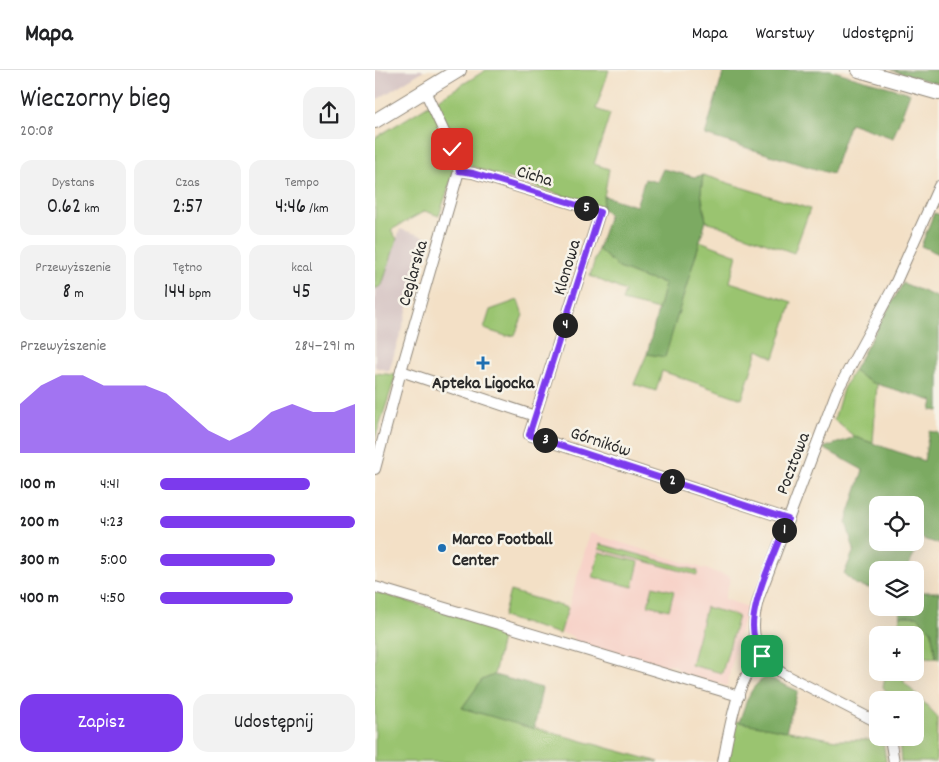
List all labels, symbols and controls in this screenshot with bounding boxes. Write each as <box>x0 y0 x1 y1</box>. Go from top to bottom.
text: Mapa <box>25 18 73 52</box>
text: Mapa <box>692 22 728 47</box>
text: Warstwy <box>756 22 814 47</box>
text: Udostępnij <box>842 22 914 47</box>
text: Wieczorny bieg <box>20 81 171 121</box>
button: share <box>303 87 355 139</box>
text: 20:08 <box>20 120 54 143</box>
pin <box>431 128 473 170</box>
icon: check <box>438 135 466 163</box>
street label: Cicha <box>513 160 556 195</box>
text: Dystans <box>52 173 95 193</box>
text: Czas <box>175 173 200 193</box>
text: Tempo <box>285 173 319 193</box>
text: 0.62 <box>47 193 81 223</box>
text: 2:57 <box>172 193 203 223</box>
text: 4:46 <box>275 193 306 223</box>
pin: 5 <box>573 196 599 220</box>
text: 5 <box>583 198 590 218</box>
text: km <box>81 199 100 219</box>
text: /km <box>306 199 329 219</box>
street label: Klonowa <box>548 236 589 299</box>
street label: Ceglarska <box>393 237 436 310</box>
text: Przewyższenie <box>35 258 111 278</box>
text: Tętno <box>173 258 202 278</box>
text: kcal <box>291 258 312 278</box>
text: 8 <box>63 278 71 308</box>
text: 144 <box>164 278 186 308</box>
text: 45 <box>293 278 311 308</box>
text: m <box>71 284 84 304</box>
text: bpm <box>186 284 211 304</box>
pin: 4 <box>553 312 577 338</box>
text: 4 <box>563 315 568 335</box>
text: Przewyższenie <box>20 335 106 358</box>
text: 284–291 m <box>295 335 355 358</box>
marker: Apteka Ligocka <box>477 357 489 369</box>
place label: Apteka Ligocka <box>432 372 535 397</box>
street label: Górników <box>567 422 634 465</box>
pin: 3 <box>533 428 557 452</box>
street label: Pocztowa <box>771 429 818 499</box>
text: 3 <box>542 430 549 450</box>
pin: 2 <box>659 468 685 494</box>
text: 2 <box>669 471 676 491</box>
text: 100 m <box>20 473 56 496</box>
text: 4:41 <box>100 473 119 496</box>
map controls <box>869 496 924 746</box>
button: locate <box>869 496 924 551</box>
text: 200 m <box>20 511 59 534</box>
text: 4:23 <box>100 511 123 534</box>
pin: 1 <box>771 518 797 542</box>
text: 1 <box>783 520 786 540</box>
place label: Marco Football Center <box>452 528 553 574</box>
marker: Marco Football Center <box>436 542 448 554</box>
text: 300 m <box>20 549 59 572</box>
text: 5:00 <box>100 549 128 572</box>
button: layers <box>869 561 924 616</box>
text: 400 m <box>20 587 59 610</box>
text: 4:50 <box>100 587 125 610</box>
button: + <box>869 626 924 681</box>
pin <box>741 635 783 677</box>
icon: arrive <box>748 642 776 670</box>
button: − <box>869 691 924 746</box>
button: Zapisz <box>20 694 183 752</box>
button: Udostępnij <box>193 694 355 752</box>

